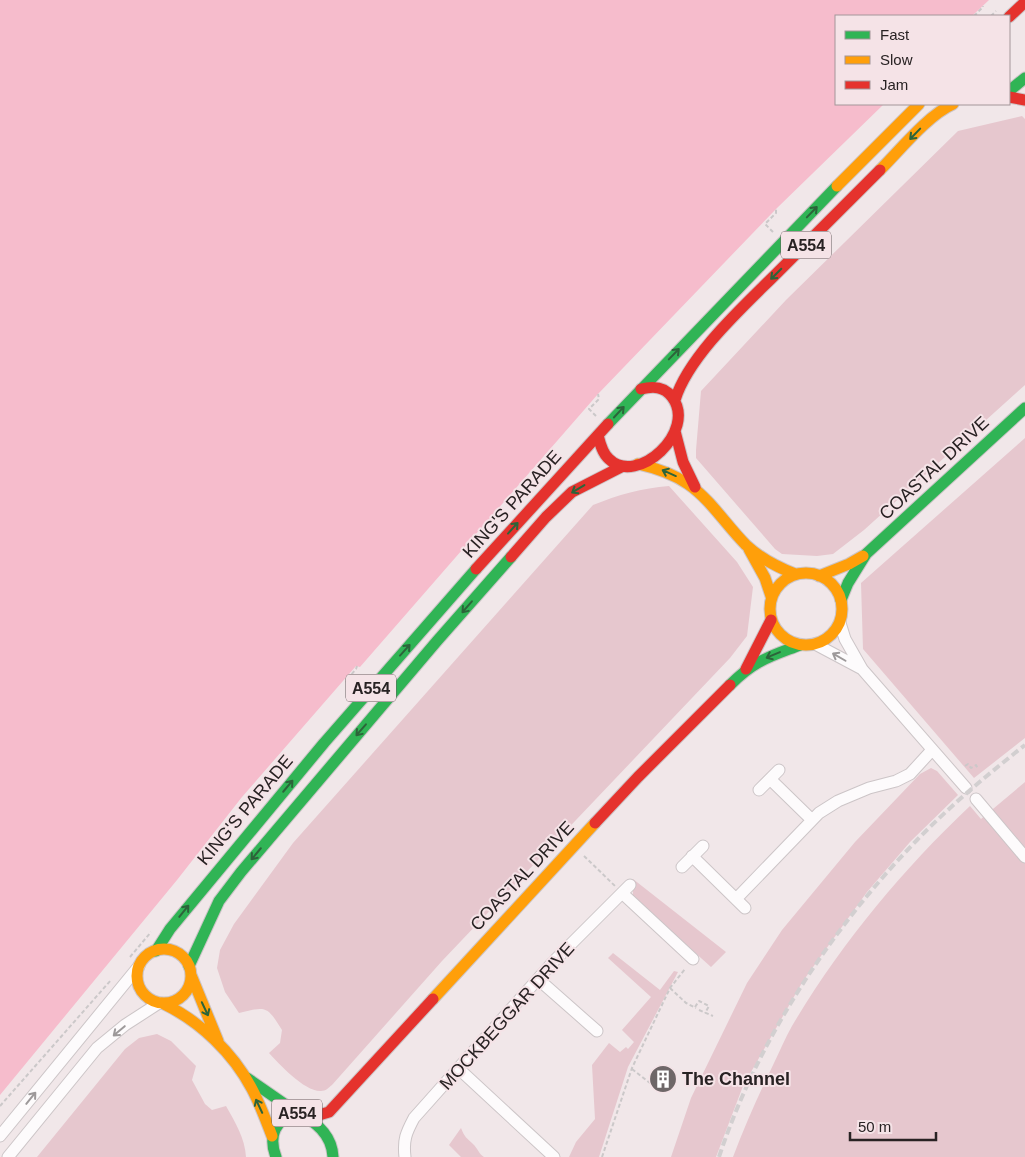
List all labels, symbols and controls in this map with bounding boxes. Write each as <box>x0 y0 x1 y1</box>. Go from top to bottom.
legend <box>835 15 1010 105</box>
text: Fast <box>880 26 910 43</box>
text: Slow <box>880 51 913 68</box>
text: Jam <box>880 76 908 93</box>
one-way arrow <box>909 128 922 140</box>
one-way arrow <box>806 206 818 218</box>
road number: A554 <box>781 232 831 258</box>
one-way arrow <box>770 268 782 280</box>
one-way arrow <box>668 348 680 360</box>
one-way arrow <box>613 406 625 419</box>
street label: COASTAL DRIVE <box>875 412 993 524</box>
street label: KING'S PARADE <box>459 446 565 562</box>
one-way arrow <box>662 467 677 477</box>
one-way arrow <box>571 484 585 494</box>
one-way arrow <box>507 522 519 535</box>
one-way arrow <box>461 601 473 614</box>
one-way arrow <box>399 643 411 656</box>
one-way arrow <box>766 651 781 660</box>
one-way arrow <box>832 651 846 661</box>
road number: A554 <box>346 674 396 701</box>
one-way arrow <box>355 723 366 736</box>
street label: KING'S PARADE <box>193 751 297 869</box>
one-way arrow <box>282 780 293 793</box>
street label: COASTAL DRIVE <box>466 817 578 935</box>
one-way arrow <box>250 847 261 860</box>
one-way arrow <box>179 905 190 918</box>
street label: MOCKBEGGAR DRIVE <box>436 938 578 1094</box>
one-way arrow <box>201 1001 210 1016</box>
one-way arrow <box>112 1025 125 1036</box>
building icon: The Channel <box>648 1064 678 1094</box>
place label: The Channel <box>682 1069 790 1089</box>
one-way arrow <box>25 1092 36 1105</box>
one-way arrow <box>254 1099 263 1114</box>
road number: A554 <box>272 1100 322 1126</box>
scale bar <box>850 1110 936 1142</box>
text: 50 m <box>858 1118 891 1135</box>

